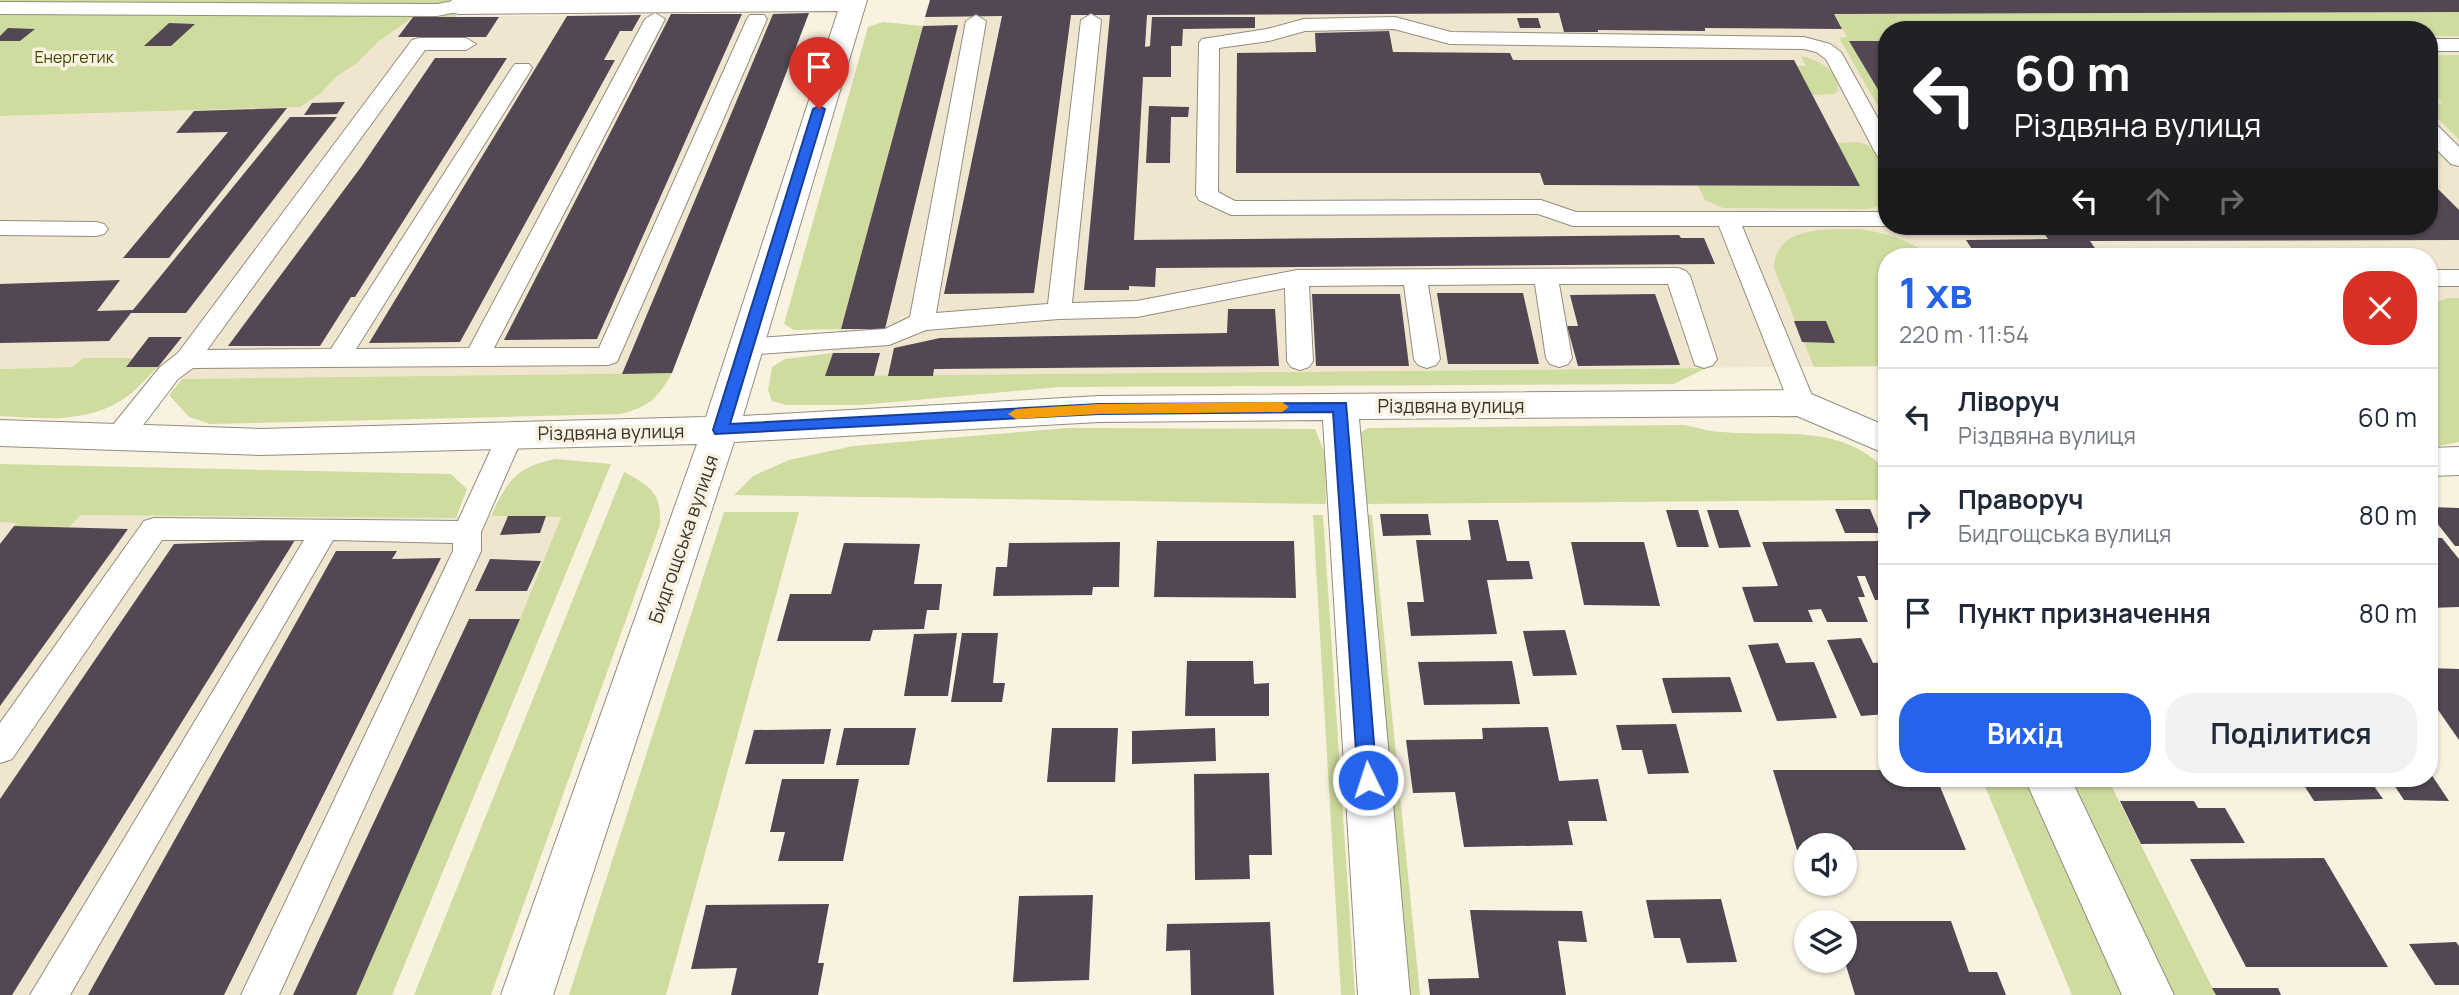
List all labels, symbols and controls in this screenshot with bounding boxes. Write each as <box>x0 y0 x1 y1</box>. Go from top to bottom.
pin <box>789 37 849 109</box>
text: 60 m <box>2014 39 2131 106</box>
park label: Енергетик <box>34 46 115 68</box>
icon: arrive <box>800 48 838 86</box>
icon: left <box>1899 49 1990 140</box>
text: Різдвяна вулиця <box>2014 103 2262 147</box>
icon: left <box>2066 182 2104 220</box>
icon: ahead <box>2139 182 2177 220</box>
icon: right <box>2212 182 2250 220</box>
text: 1 хв <box>1899 263 1973 321</box>
button: close <box>2343 271 2417 345</box>
text: 220 m · 11:54 <box>1899 318 2029 350</box>
text: Ліворуч <box>1958 383 2060 419</box>
street label: Різдвяна вулиця <box>1378 393 1524 419</box>
icon: left <box>1899 398 1937 436</box>
text: 60 m <box>2358 399 2417 435</box>
street label: Різдвяна вулиця <box>537 418 685 446</box>
text: Різдвяна вулиця <box>1958 419 2136 451</box>
street label: Бидгощська вулиця <box>642 451 724 627</box>
text: Праворуч <box>1958 481 2083 517</box>
icon: right <box>1899 496 1937 534</box>
text: 80 m <box>2359 497 2417 533</box>
text: Бидгощська вулиця <box>1958 517 2172 549</box>
icon: arrive <box>1899 594 1937 632</box>
text: Пункт призначення <box>1958 595 2211 631</box>
text: 80 m <box>2359 595 2417 631</box>
button: Вихід <box>1899 693 2151 773</box>
button: Поділитися <box>2165 693 2417 773</box>
position arrow <box>1331 743 1405 817</box>
map controls <box>1794 833 1857 973</box>
button: sound <box>1794 833 1857 896</box>
button: layers <box>1794 910 1857 973</box>

